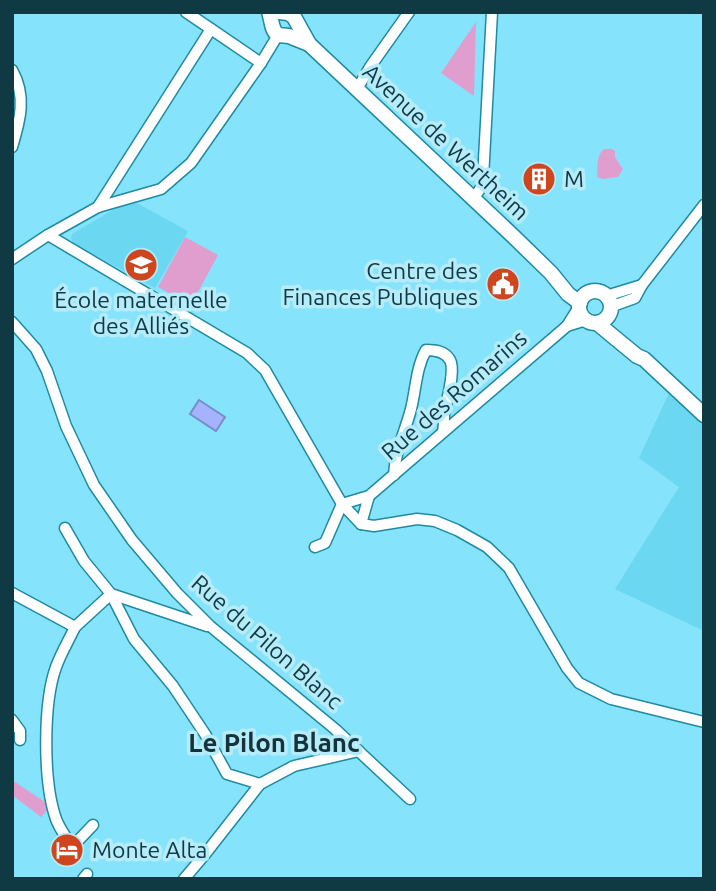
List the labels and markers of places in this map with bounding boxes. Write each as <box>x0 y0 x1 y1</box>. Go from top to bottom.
building icon: M <box>520 160 558 198</box>
place label: M <box>564 166 584 191</box>
school or university icon: École maternelle des Alliés <box>122 246 160 284</box>
place label: Centre des Finances Publiques <box>282 258 478 309</box>
public building icon: Centre des Finances Publiques <box>484 265 522 303</box>
place label: École maternelle des Alliés <box>54 286 228 338</box>
hotel icon: Monte Alta <box>48 831 86 869</box>
place label: Monte Alta <box>92 837 207 862</box>

